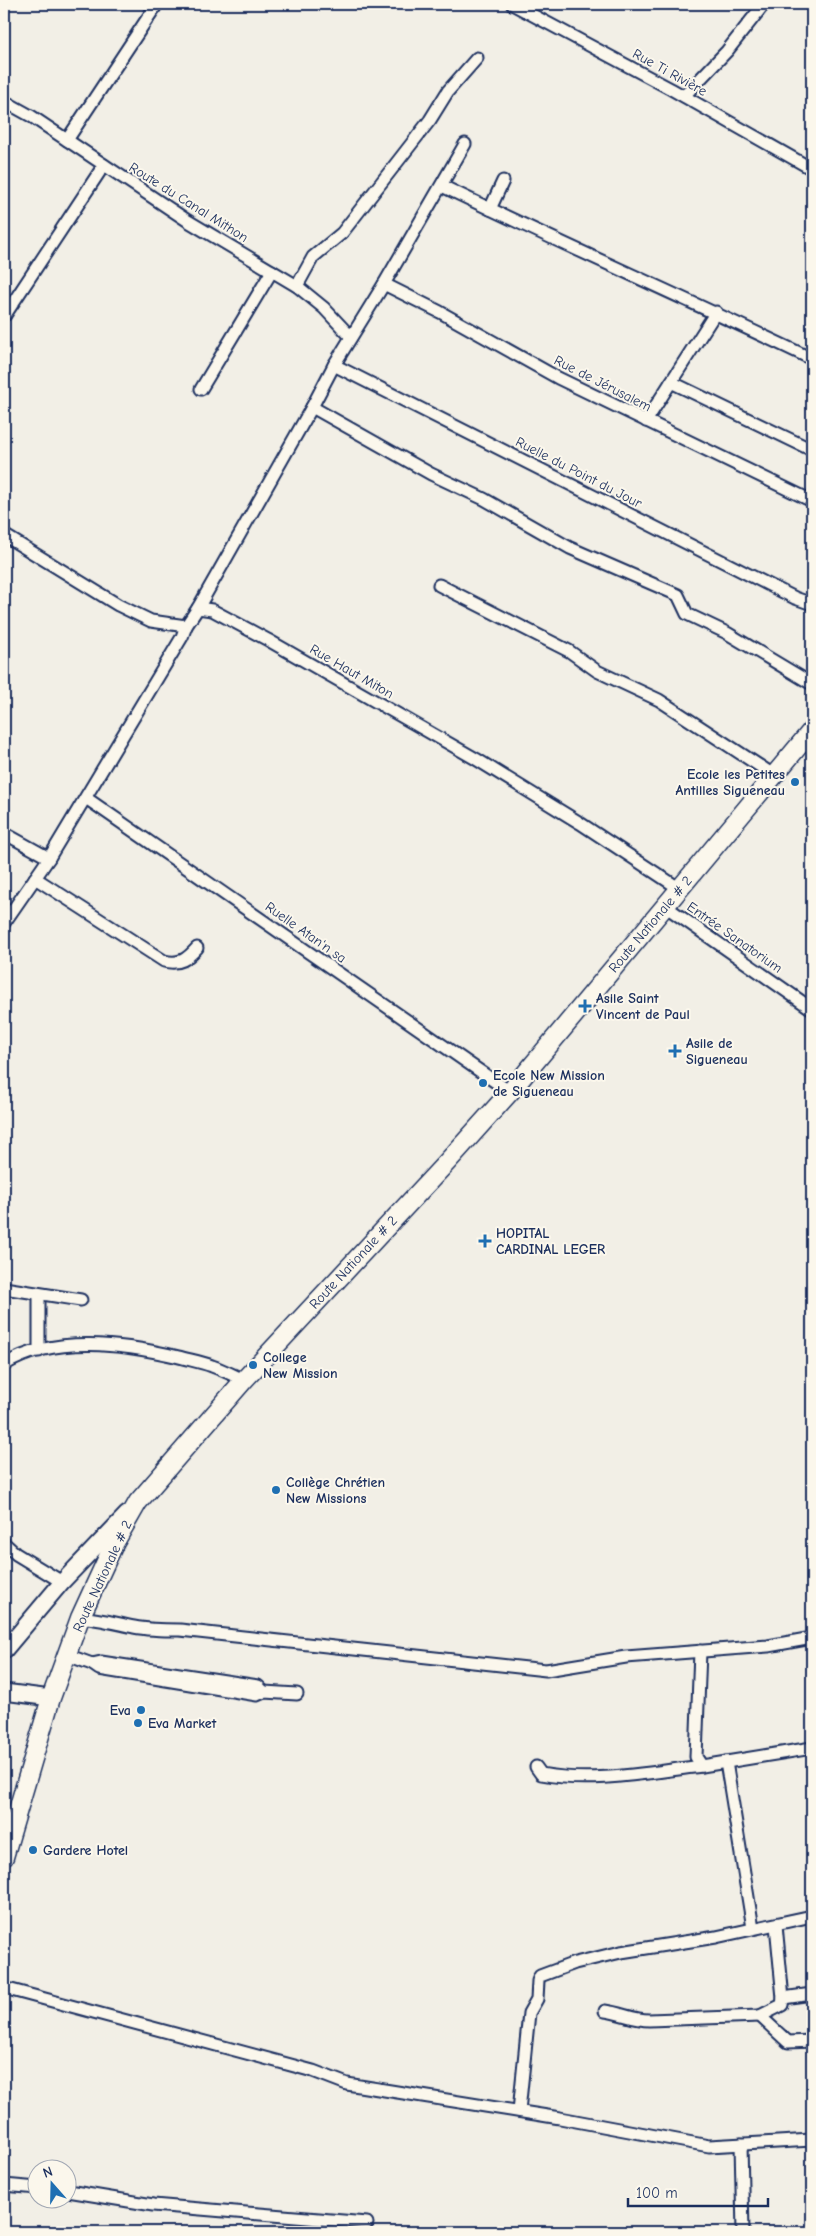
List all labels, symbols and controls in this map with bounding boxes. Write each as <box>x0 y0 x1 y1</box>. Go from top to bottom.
street label: Rue Ti Rivière <box>630 45 710 100</box>
street label: Route du Canal Mithon <box>126 159 251 246</box>
street label: Rue de Jérusalem <box>551 352 654 415</box>
street label: Ruelle du Point du Jour <box>513 433 645 512</box>
street label: Rue Haut Miton <box>307 641 397 702</box>
place label: Ecole les Petites Antilles Sigueneau <box>676 766 785 799</box>
marker: Ecole les Petites Antilles Sigueneau <box>789 776 801 788</box>
street label: Route Nationale # 2 <box>605 872 696 976</box>
street label: Ruelle Atan'n sa <box>262 898 350 967</box>
street label: Entrée Sanatorium <box>684 898 786 977</box>
place label: Asile Saint Vincent de Paul <box>596 990 690 1023</box>
marker: Asile Saint Vincent de Paul <box>578 999 592 1013</box>
place label: Asile de Sigueneau <box>686 1035 748 1068</box>
marker: Asile de Sigueneau <box>668 1044 682 1058</box>
place label: Ecole New Mission de Sigueneau <box>493 1067 605 1100</box>
marker: Ecole New Mission de Sigueneau <box>477 1077 489 1089</box>
street label: Route Nationale # 2 <box>306 1212 401 1312</box>
place label: HOPITAL CARDINAL LEGER <box>496 1225 605 1258</box>
marker: HOPITAL CARDINAL LEGER <box>478 1234 492 1248</box>
place label: College New Mission <box>263 1349 338 1382</box>
marker: College New Mission <box>247 1359 259 1371</box>
place label: Collège Chrétien New Missions <box>286 1474 385 1507</box>
marker: Collège Chrétien New Missions <box>270 1484 282 1496</box>
street label: Route Nationale # 2 <box>69 1518 136 1635</box>
place label: Eva <box>110 1702 131 1719</box>
marker: Eva <box>135 1704 147 1716</box>
place label: Eva Market <box>148 1715 217 1732</box>
marker: Eva Market <box>132 1717 144 1729</box>
place label: Gardere Hotel <box>43 1842 128 1859</box>
marker: Gardere Hotel <box>27 1844 39 1856</box>
north arrow <box>28 2158 78 2208</box>
text: N <box>41 2163 55 2182</box>
scale bar <box>628 2176 768 2208</box>
text: 100 m <box>636 2184 678 2202</box>

